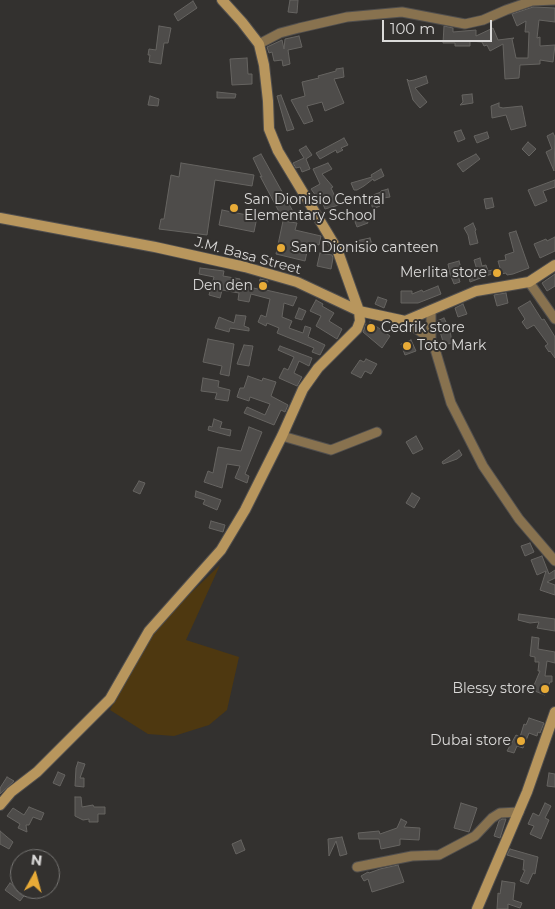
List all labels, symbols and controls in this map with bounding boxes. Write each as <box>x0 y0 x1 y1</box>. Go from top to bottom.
scale bar <box>385 10 495 42</box>
text: 100 m <box>390 19 435 38</box>
place label: San Dionisio Central Elementary School <box>244 192 385 224</box>
marker: San Dionisio Central Elementary School <box>228 202 240 214</box>
street label: J.M. Basa Street <box>193 234 303 278</box>
place label: San Dionisio canteen <box>291 240 439 256</box>
marker: San Dionisio canteen <box>275 242 287 254</box>
place label: Merlita store <box>400 265 487 281</box>
marker: Merlita store <box>491 267 503 279</box>
place label: Den den <box>192 278 253 294</box>
marker: Den den <box>257 280 269 292</box>
place label: Cedrik store <box>381 320 465 336</box>
marker: Cedrik store <box>365 322 377 334</box>
place label: Toto Mark <box>417 338 486 354</box>
marker: Toto Mark <box>401 340 413 352</box>
place label: Blessy store <box>452 681 535 697</box>
marker: Blessy store <box>539 683 551 695</box>
place label: Dubai store <box>430 733 511 749</box>
marker: Dubai store <box>515 735 527 747</box>
north arrow <box>10 849 60 899</box>
text: N <box>30 850 43 870</box>

